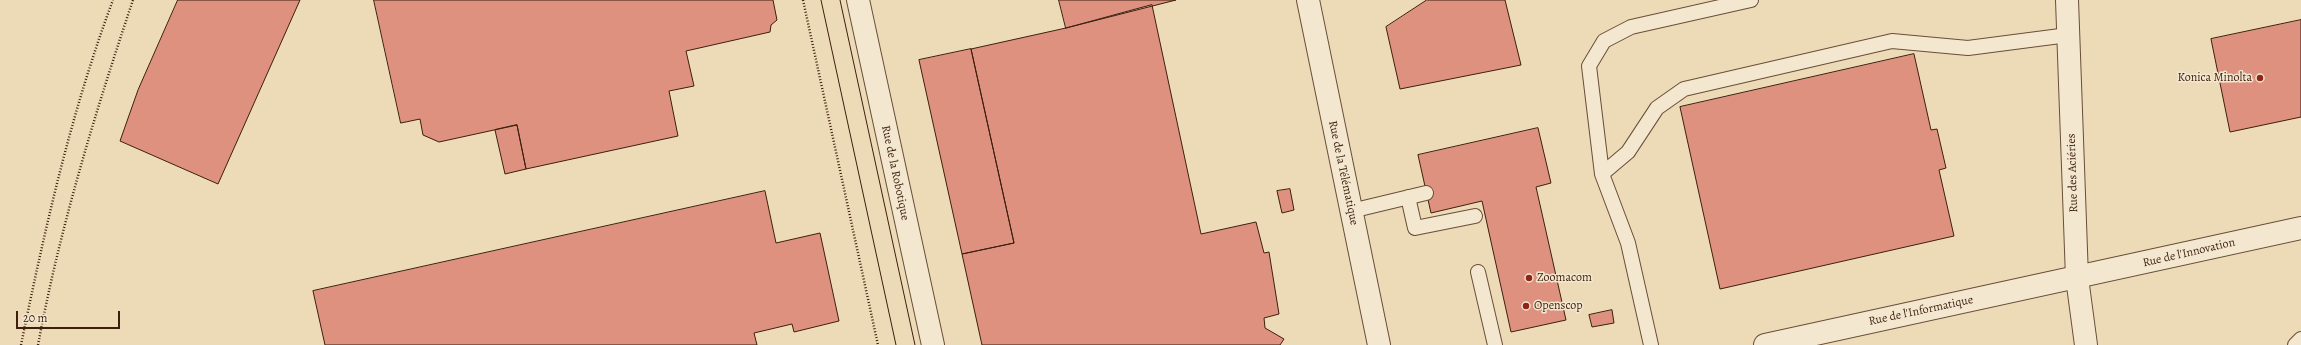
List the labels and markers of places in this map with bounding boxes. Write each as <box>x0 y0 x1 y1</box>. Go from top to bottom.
place label: Konica Minolta <box>2177 71 2252 85</box>
marker: Konica Minolta <box>2255 73 2265 83</box>
place label: Zoomacom <box>1537 271 1592 285</box>
marker: Zoomacom <box>1524 273 1534 283</box>
place label: Openscop <box>1534 299 1583 313</box>
marker: Openscop <box>1521 301 1531 311</box>

